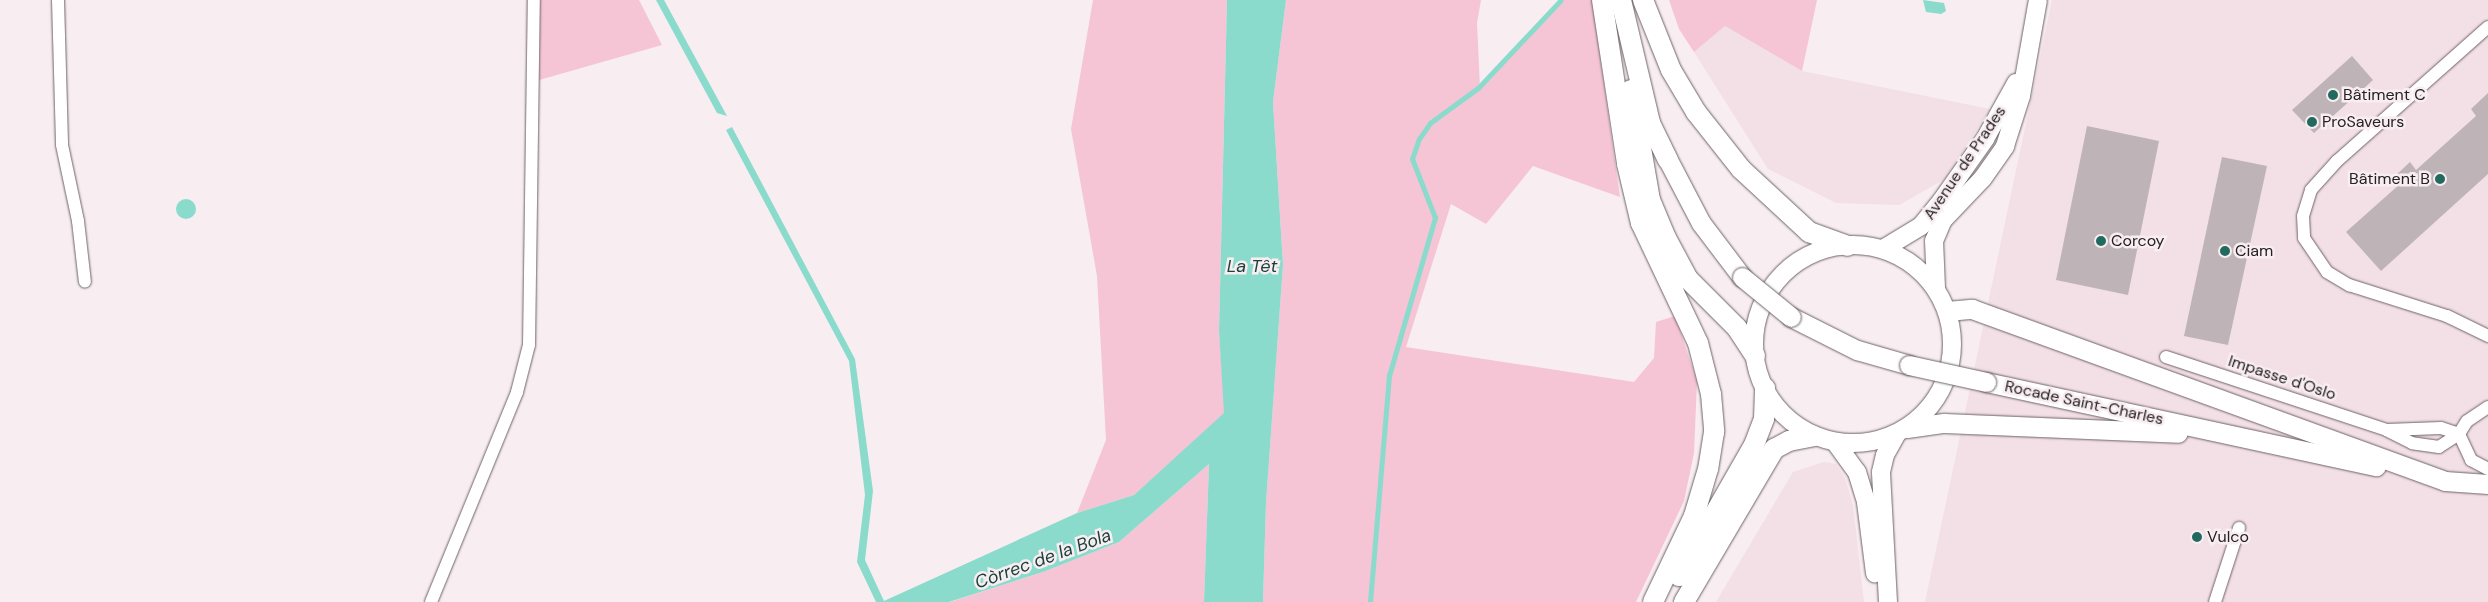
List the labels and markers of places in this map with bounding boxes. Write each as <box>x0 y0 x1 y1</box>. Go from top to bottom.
place label: Bâtiment C <box>2343 85 2426 105</box>
marker: Bâtiment C <box>2327 89 2339 101</box>
place label: ProSaveurs <box>2322 112 2404 132</box>
marker: ProSaveurs <box>2306 116 2318 128</box>
place label: Bâtiment B <box>2349 169 2430 189</box>
marker: Bâtiment B <box>2434 173 2446 185</box>
place label: Corcoy <box>2111 231 2164 251</box>
marker: Corcoy <box>2095 235 2107 247</box>
place label: Ciam <box>2235 241 2273 261</box>
marker: Ciam <box>2219 245 2231 257</box>
place label: Vulco <box>2207 527 2249 547</box>
marker: Vulco <box>2191 531 2203 543</box>

